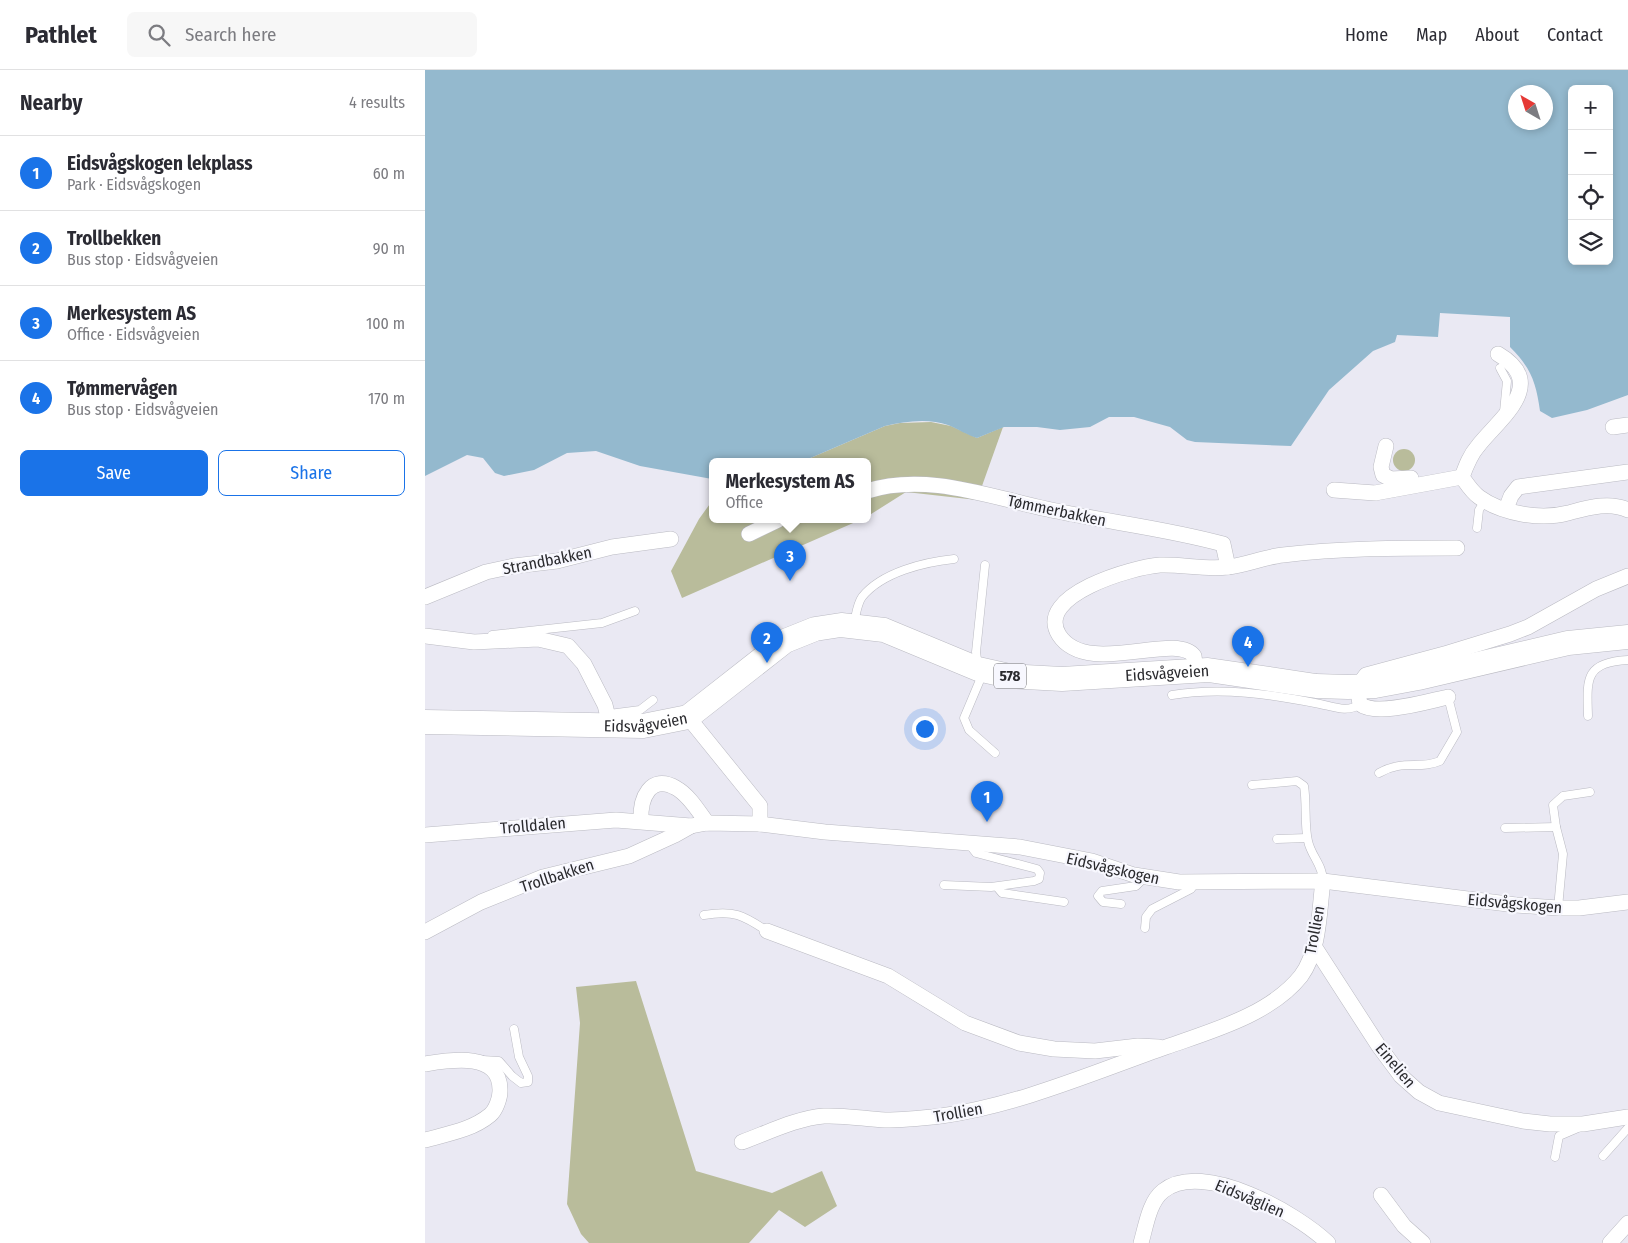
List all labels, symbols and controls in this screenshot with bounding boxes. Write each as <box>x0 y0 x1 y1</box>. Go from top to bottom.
search box <box>127 12 477 57</box>
text: Pathlet <box>25 21 97 49</box>
icon: search <box>145 21 173 49</box>
text: Search here <box>185 23 276 46</box>
text: Home <box>1345 24 1388 46</box>
text: Map <box>1416 24 1447 46</box>
text: About <box>1475 24 1519 46</box>
text: Contact <box>1547 24 1603 46</box>
north arrow <box>1508 85 1553 130</box>
map controls <box>1568 85 1613 265</box>
button: + <box>1568 85 1613 130</box>
text: Nearby <box>20 90 82 116</box>
text: 4 results <box>349 93 405 112</box>
button: − <box>1568 130 1613 175</box>
text: Eidsvågskogen lekplass <box>67 152 253 175</box>
text: 1 <box>33 164 39 183</box>
text: 60 m <box>373 164 405 183</box>
text: Park · Eidsvågskogen <box>67 175 201 194</box>
button: locate <box>1568 175 1613 220</box>
button: layers <box>1568 220 1613 265</box>
text: Trollbekken <box>67 227 161 250</box>
text: 2 <box>32 239 40 258</box>
text: 90 m <box>373 239 405 258</box>
text: Bus stop · Eidsvågveien <box>67 250 219 269</box>
text: Merkesystem AS <box>67 302 196 325</box>
text: 3 <box>32 314 40 333</box>
text: 100 m <box>366 314 405 333</box>
text: Office · Eidsvågveien <box>67 325 200 344</box>
text: Tømmervågen <box>67 377 177 400</box>
text: 4 <box>32 389 40 408</box>
text: 170 m <box>368 389 405 408</box>
text: Bus stop · Eidsvågveien <box>67 400 219 419</box>
button: Save <box>20 450 208 496</box>
button: Share <box>218 450 405 496</box>
popup <box>709 458 871 523</box>
text: Merkesystem AS <box>725 470 855 493</box>
street label: Tømmerbakken <box>1006 491 1108 530</box>
text: Office <box>725 493 763 512</box>
pin: 3 <box>774 540 806 581</box>
street label: Strandbakken <box>501 543 593 578</box>
pin: 2 <box>751 622 783 663</box>
pin: 4 <box>1232 626 1264 667</box>
street label: Eidsvågveien <box>1125 661 1210 685</box>
road number: 578 <box>994 664 1026 688</box>
street label: Eidsvågveien <box>604 708 689 736</box>
your location <box>912 716 938 742</box>
pin: 1 <box>971 781 1003 822</box>
street label: Trolldalen <box>500 813 567 838</box>
street label: Eidsvågskogen <box>1065 849 1161 888</box>
street label: Trollbakken <box>518 855 596 896</box>
street label: Eidsvågskogen <box>1467 890 1563 917</box>
street label: Trollien <box>1300 904 1329 956</box>
street label: Einelien <box>1371 1039 1420 1092</box>
street label: Trollien <box>932 1099 984 1126</box>
street label: Eidsvåglien <box>1212 1175 1287 1222</box>

